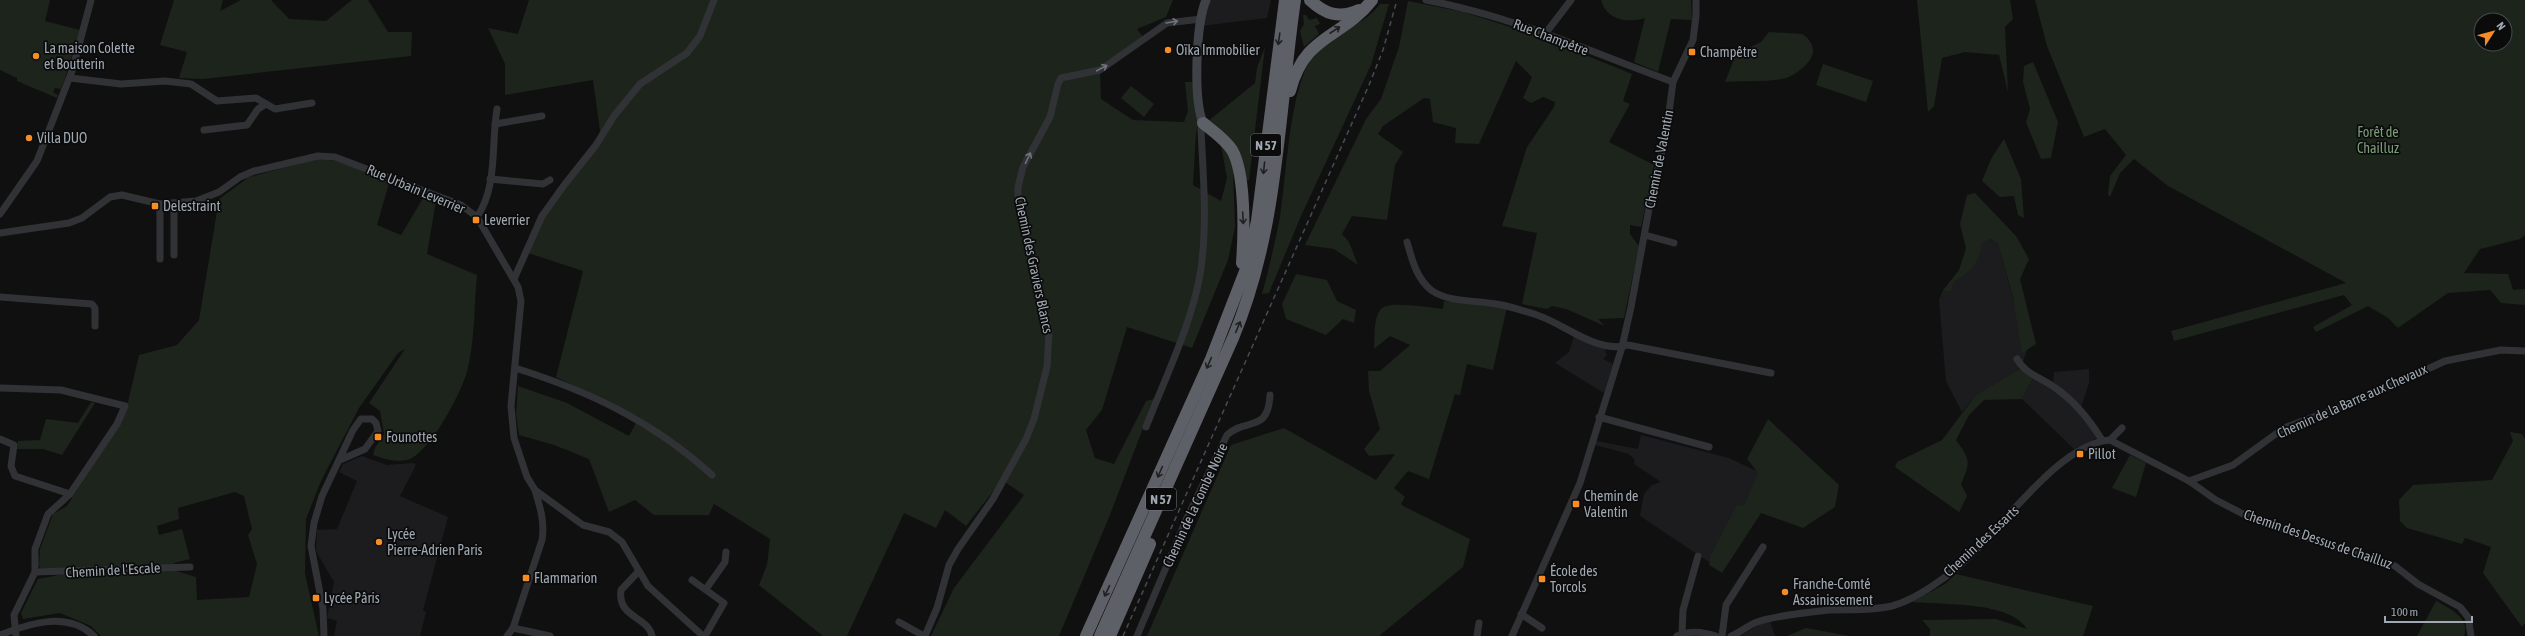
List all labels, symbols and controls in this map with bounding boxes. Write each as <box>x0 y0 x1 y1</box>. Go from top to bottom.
north arrow <box>2473 12 2513 52</box>
street label: Rue Champêtre <box>1511 15 1591 59</box>
one-way arrow <box>1166 18 1179 26</box>
text: N <box>2494 20 2508 32</box>
one-way arrow <box>1329 26 1341 34</box>
one-way arrow <box>1275 32 1283 45</box>
place label: La maison Colette et Boutterin <box>44 40 135 72</box>
place label: Oïka Immobilier <box>1176 42 1260 58</box>
place label: Champêtre <box>1700 44 1757 60</box>
marker: Oïka Immobilier <box>1163 45 1173 55</box>
marker: Champêtre <box>1687 47 1697 57</box>
marker: La maison Colette et Boutterin <box>31 51 41 61</box>
one-way arrow <box>1095 64 1107 71</box>
street label: Chemin de Valentin <box>1642 108 1676 210</box>
park label: Forêt de Chailluz <box>2357 124 2399 156</box>
place label: Villa DUO <box>37 130 87 146</box>
marker: Villa DUO <box>24 133 34 143</box>
road number: N 57 <box>1251 134 1281 156</box>
one-way arrow <box>1025 152 1032 164</box>
street label: Rue Urbain Leverrier <box>365 161 468 217</box>
one-way arrow <box>1260 161 1268 174</box>
street label: Chemin des Graviers Blancs <box>1012 195 1056 335</box>
place label: Delestraint <box>163 198 221 214</box>
marker: Delestraint <box>150 201 160 211</box>
one-way arrow <box>1240 211 1247 224</box>
place label: Leverrier <box>484 212 530 228</box>
marker: Leverrier <box>471 215 481 225</box>
one-way arrow <box>1235 321 1243 333</box>
one-way arrow <box>1205 356 1212 368</box>
street label: Chemin de la Barre aux Chevaux <box>2274 360 2430 441</box>
place label: Founottes <box>386 429 437 445</box>
marker: Founottes <box>373 432 383 442</box>
street label: Chemin de la Combe Noire <box>1159 440 1231 570</box>
place label: Pillot <box>2088 446 2116 462</box>
marker: Pillot <box>2075 449 2085 459</box>
one-way arrow <box>1156 466 1163 478</box>
road number: N 57 <box>1146 488 1176 510</box>
place label: Chemin de Valentin <box>1584 488 1638 520</box>
marker: Chemin de Valentin <box>1571 499 1581 509</box>
street label: Chemin des Essarts <box>1940 502 2022 580</box>
street label: Chemin des Dessus de Chailluz <box>2242 506 2394 572</box>
place label: Lycée Pierre-Adrien Paris <box>387 526 483 558</box>
marker: Lycée Pierre-Adrien Paris <box>374 537 384 547</box>
street label: Chemin de l'Escale <box>65 560 161 580</box>
place label: École des Torcols <box>1550 563 1598 595</box>
place label: Flammarion <box>534 570 597 586</box>
marker: Flammarion <box>521 573 531 583</box>
marker: École des Torcols <box>1537 574 1547 584</box>
place label: Franche-Comté Assainissement <box>1793 576 1873 608</box>
one-way arrow <box>1103 585 1110 597</box>
marker: Franche-Comté Assainissement <box>1780 587 1790 597</box>
place label: Lycée Pâris <box>324 590 380 606</box>
marker: Lycée Pâris <box>311 593 321 603</box>
scale bar <box>2385 598 2472 624</box>
text: 100 m <box>2391 605 2418 619</box>

